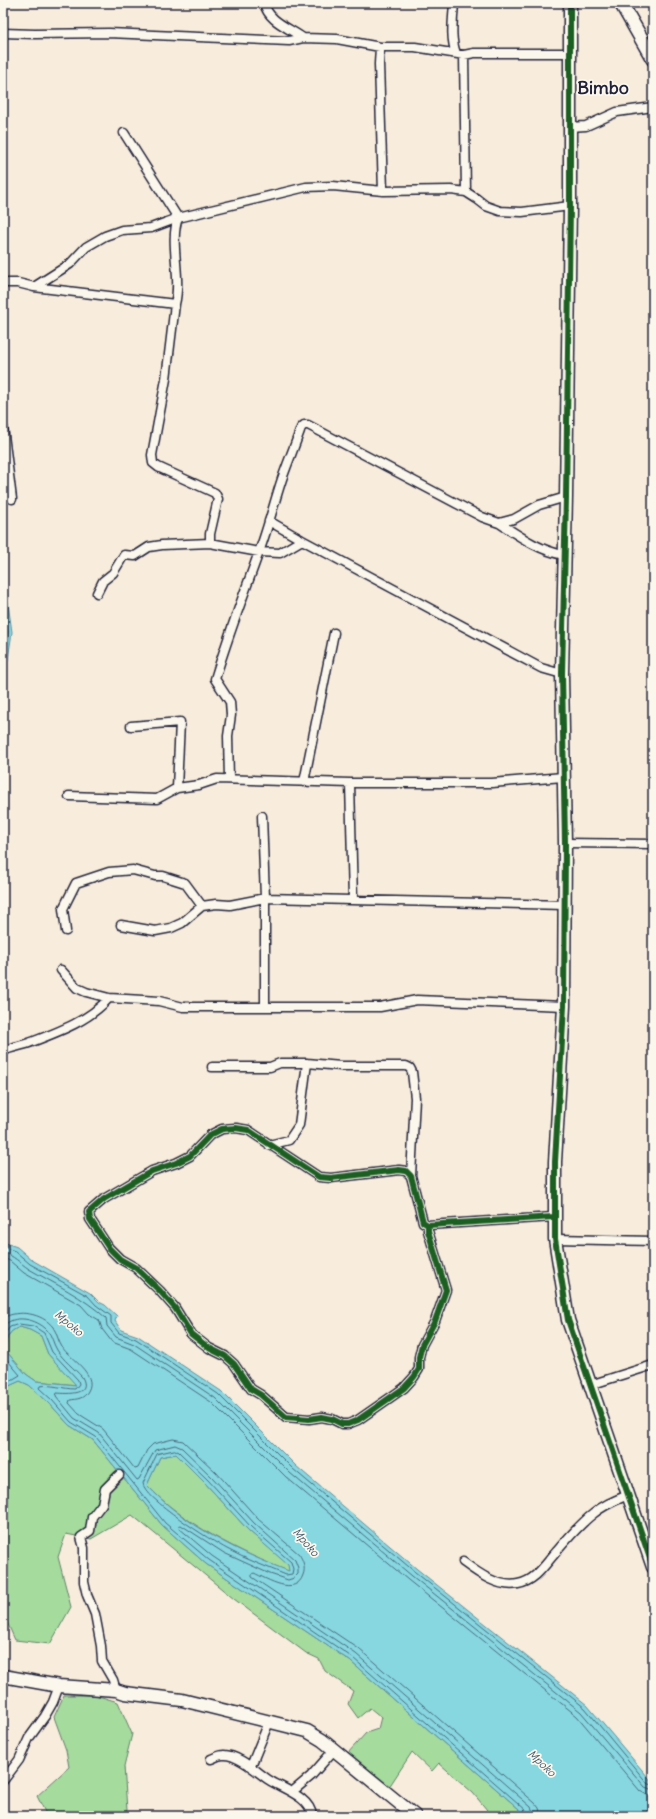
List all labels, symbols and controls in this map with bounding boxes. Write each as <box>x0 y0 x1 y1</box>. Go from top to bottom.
district label: Bimbo <box>577 76 629 99</box>
water label: Mpoko <box>52 1307 87 1340</box>
water label: Mpoko <box>290 1525 323 1560</box>
water label: Mpoko <box>525 1747 559 1780</box>

